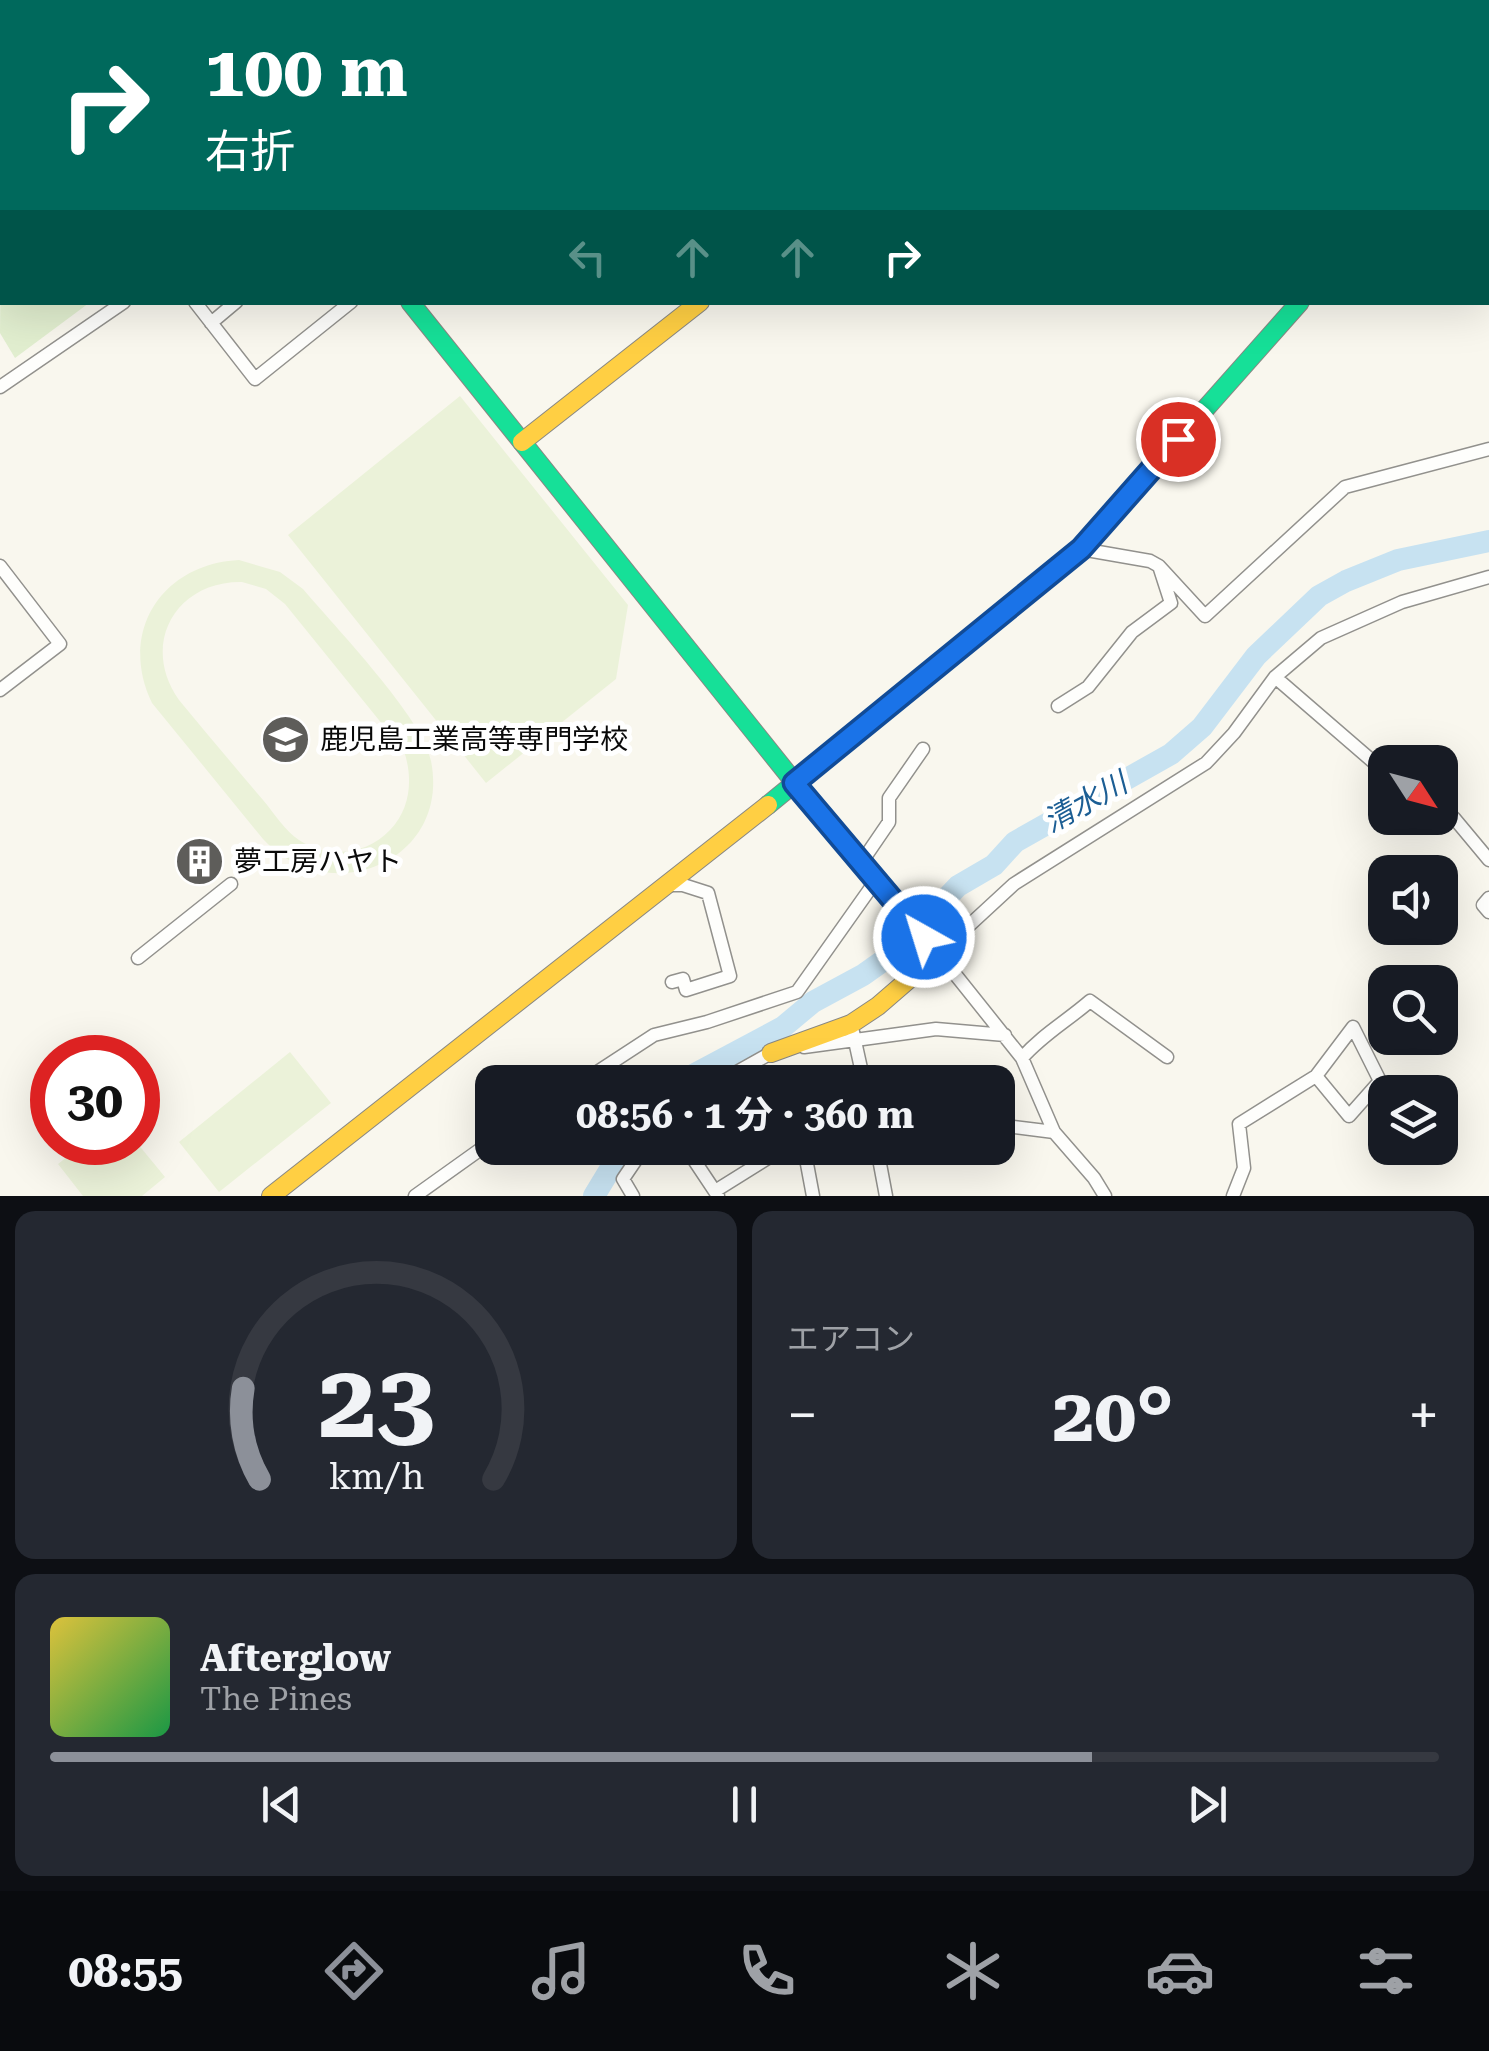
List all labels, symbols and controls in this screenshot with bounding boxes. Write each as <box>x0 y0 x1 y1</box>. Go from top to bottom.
text: 100 m <box>205 31 408 113</box>
icon: right <box>40 40 170 170</box>
text: 右折 <box>205 125 295 178</box>
icon: left <box>560 230 615 285</box>
icon: ahead <box>665 230 720 285</box>
icon: ahead <box>770 230 825 285</box>
icon: right <box>875 230 930 285</box>
pin <box>1136 397 1221 482</box>
icon: arrive <box>1151 412 1206 467</box>
school or university icon: 鹿児島工業高等専門学校 <box>259 713 311 765</box>
place label: 鹿児島工業高等専門学校 <box>320 723 628 756</box>
north arrow <box>1368 745 1458 835</box>
map controls <box>1368 745 1458 1165</box>
water label: 清水川 <box>1037 763 1135 839</box>
building icon: 夢工房ハヤト <box>173 835 225 887</box>
place label: 夢工房ハヤト <box>234 845 402 878</box>
button: sound <box>1368 855 1458 945</box>
position arrow <box>872 885 976 989</box>
button: search <box>1368 965 1458 1055</box>
speed limit sign: 30 <box>30 1035 160 1165</box>
button: layers <box>1368 1075 1458 1165</box>
text: 08:56 · 1 分 · 360 m <box>576 1093 914 1137</box>
text: エアコン <box>787 1320 915 1358</box>
text: 23 <box>318 1341 434 1462</box>
text: 20° <box>1052 1371 1174 1459</box>
text: − <box>787 1383 818 1447</box>
text: + <box>1408 1383 1439 1447</box>
text: km/h <box>328 1456 424 1498</box>
text: Afterglow <box>200 1636 391 1680</box>
text: The Pines <box>200 1680 352 1718</box>
icon: previous <box>254 1777 309 1832</box>
icon: pause <box>717 1777 772 1832</box>
icon: next <box>1180 1777 1235 1832</box>
icon: directions <box>319 1936 389 2006</box>
icon: music <box>526 1936 596 2006</box>
icon: phone <box>732 1936 802 2006</box>
icon: climate <box>938 1936 1008 2006</box>
icon: car <box>1145 1936 1215 2006</box>
icon: filters <box>1351 1936 1421 2006</box>
text: 08:55 <box>68 1945 183 1998</box>

